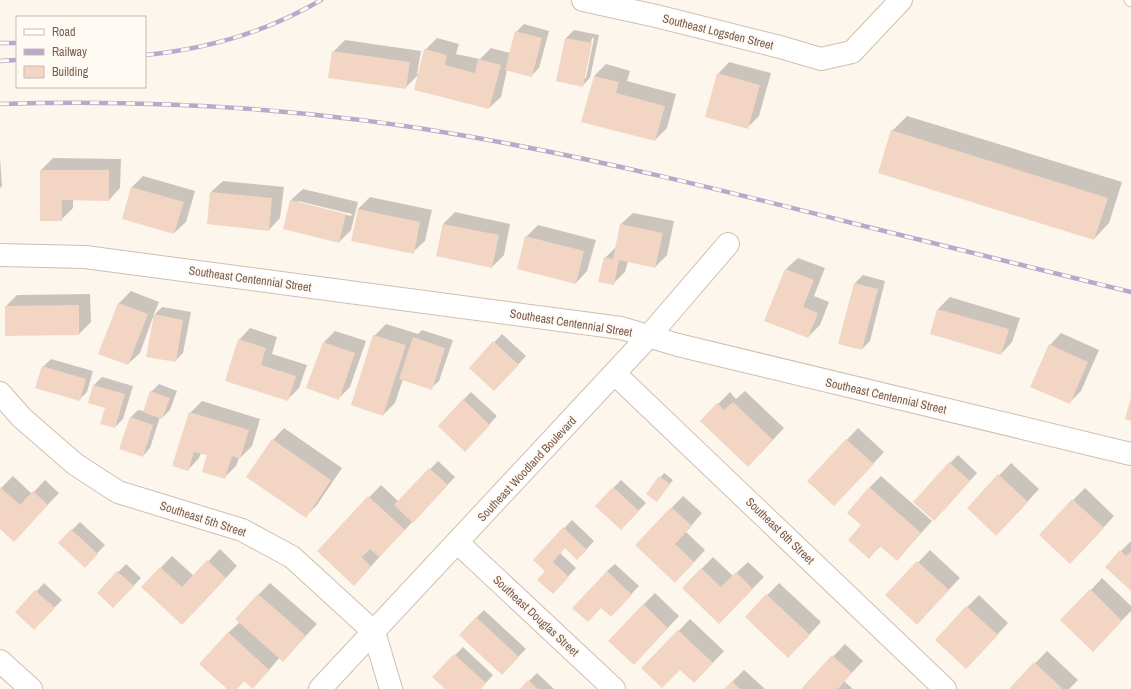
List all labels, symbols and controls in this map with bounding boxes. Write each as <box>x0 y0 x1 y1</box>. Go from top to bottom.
street label: Southeast Logsden Street <box>661 10 775 54</box>
legend <box>16 16 146 88</box>
text: Road <box>52 24 76 40</box>
text: Railway <box>52 44 87 60</box>
text: Building <box>52 64 89 80</box>
street label: Southeast Centennial Street <box>188 262 313 296</box>
street label: Southeast Centennial Street <box>509 305 634 341</box>
street label: Southeast Centennial Street <box>824 374 948 418</box>
street label: Southeast Woodland Boulevard <box>474 413 580 525</box>
street label: Southeast 6th Street <box>742 494 818 568</box>
street label: Southeast 5th Street <box>158 498 248 541</box>
street label: Southeast Douglas Street <box>490 572 583 660</box>

